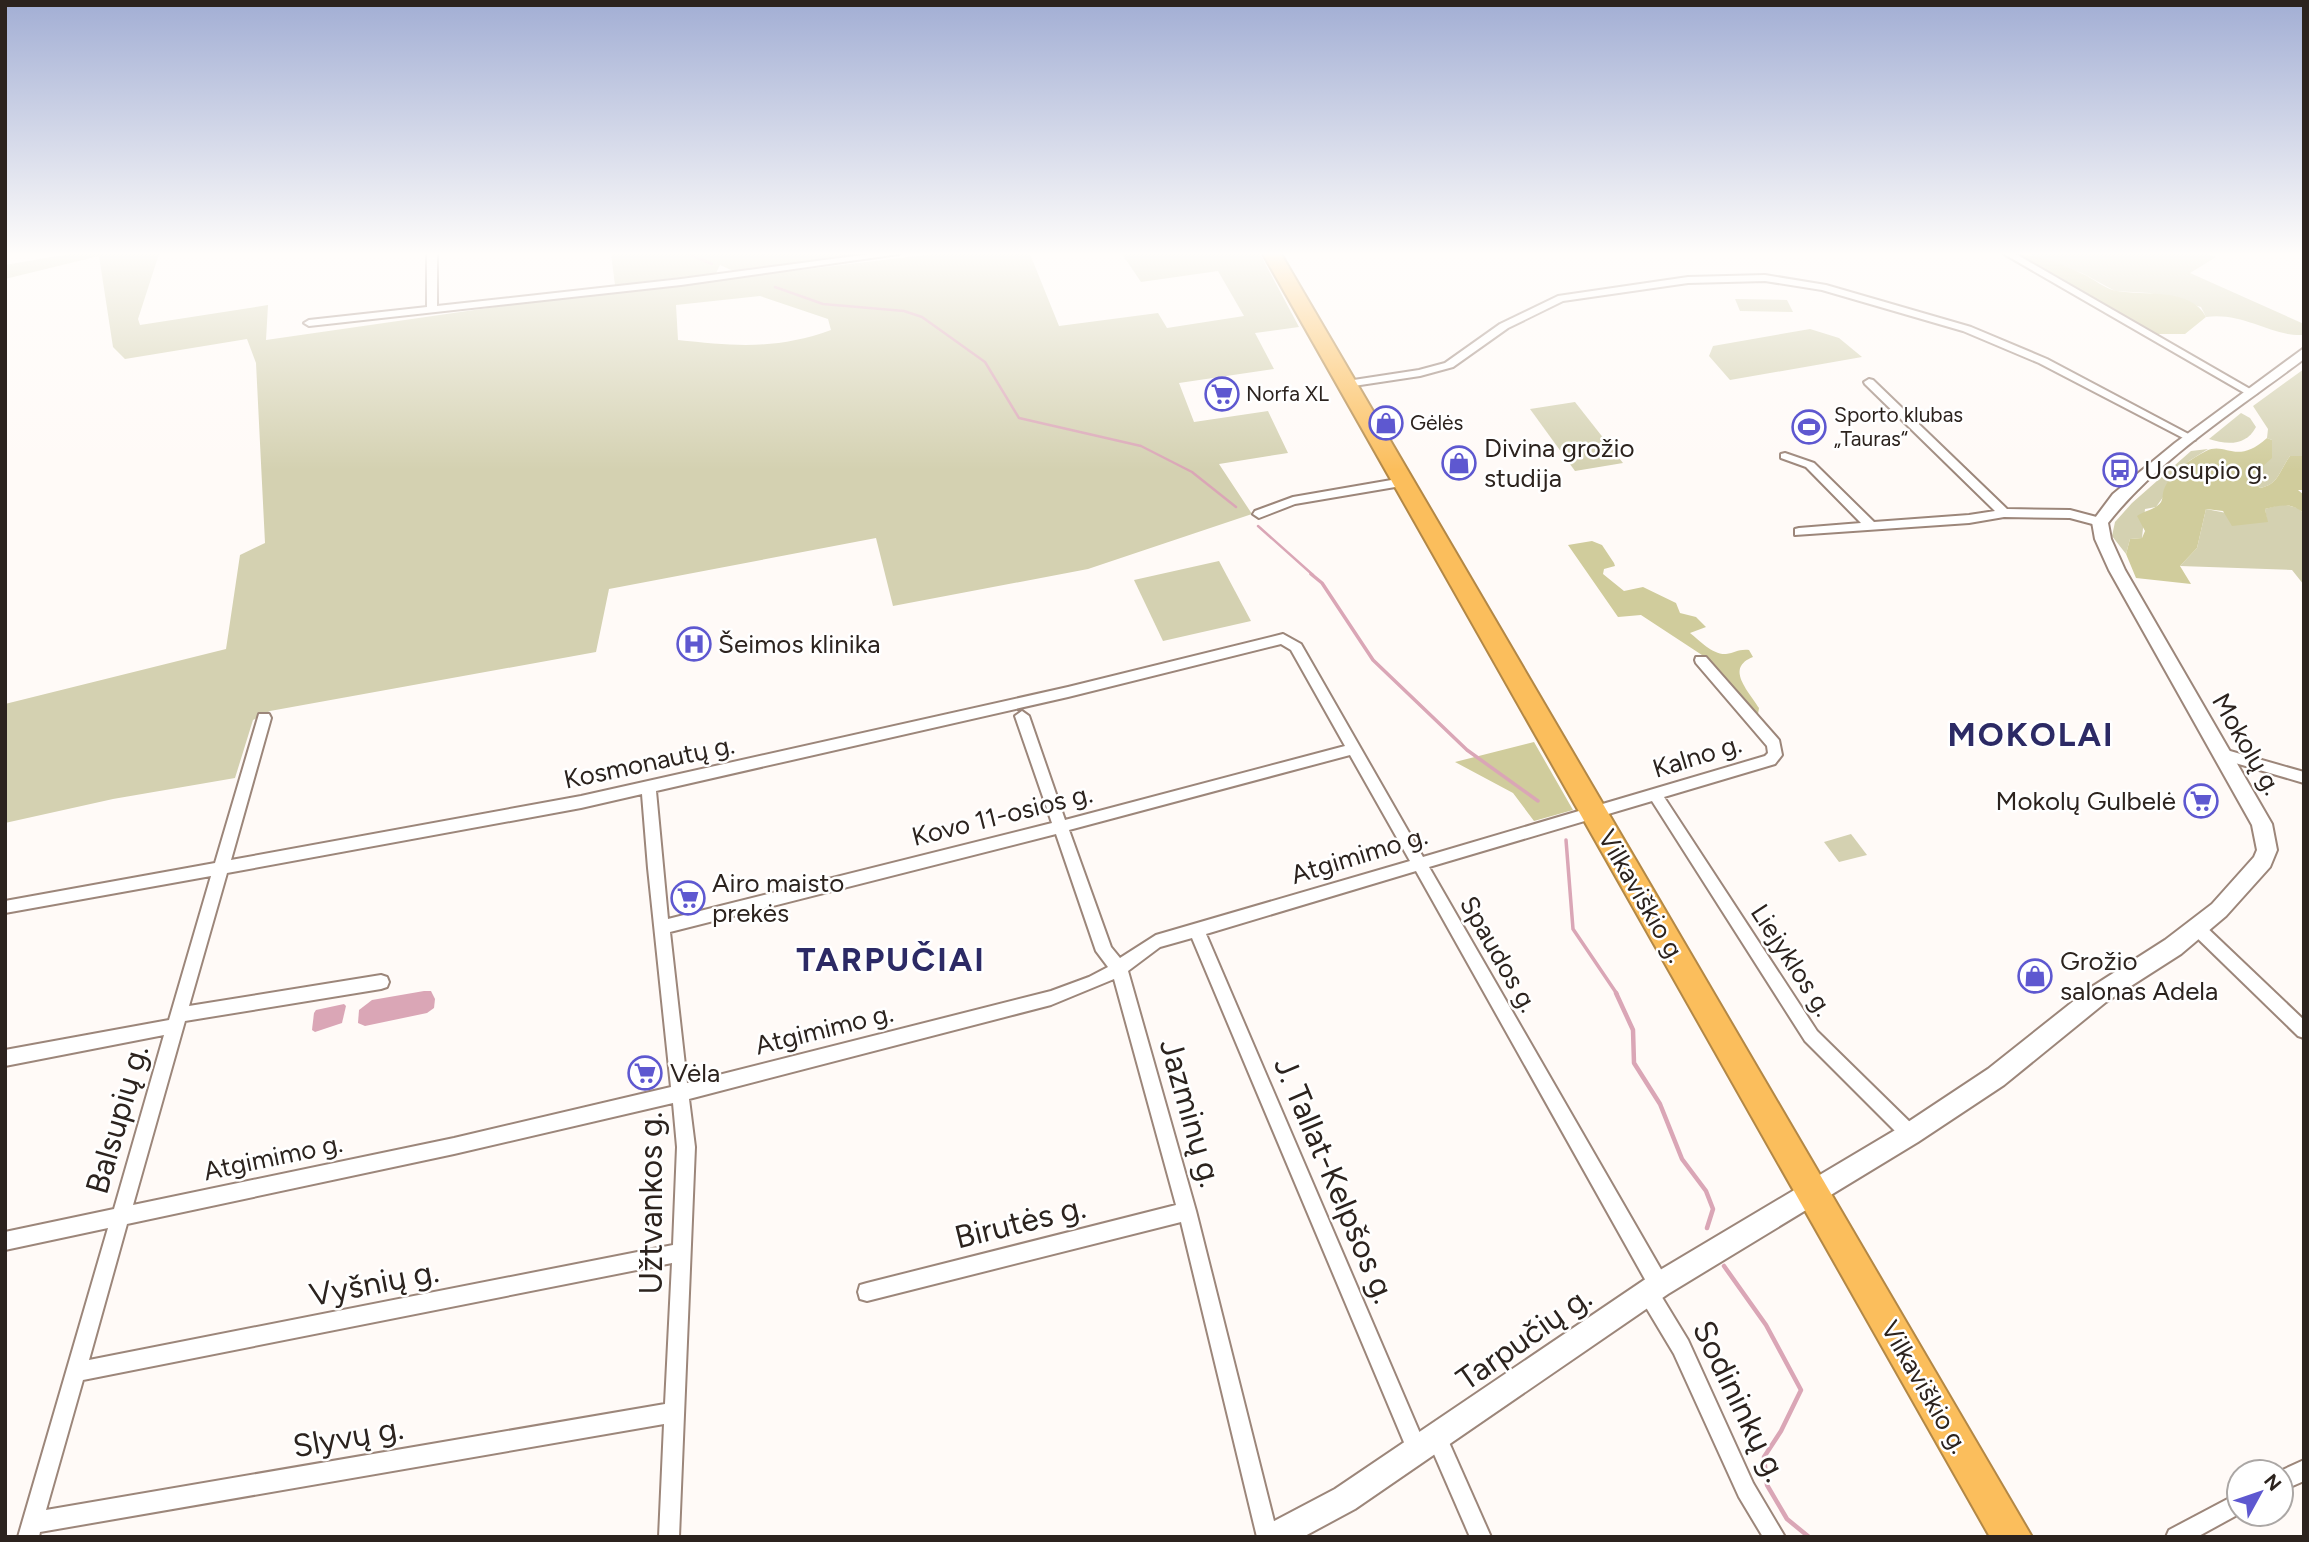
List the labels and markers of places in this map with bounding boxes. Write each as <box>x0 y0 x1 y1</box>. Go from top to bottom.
supermarket icon: Norfa XL <box>1203 375 1241 413</box>
place label: Norfa XL <box>1246 381 1329 406</box>
place label: Sporto klubas „Tauras“ <box>1834 402 1963 451</box>
shop icon: Gėlės <box>1367 404 1405 442</box>
sports icon: Sporto klubas „Tauras“ <box>1790 408 1828 446</box>
place label: Gėlės <box>1410 410 1463 435</box>
place label: Divina grožio studija <box>1484 432 1635 494</box>
shop icon: Divina grožio studija <box>1440 444 1478 482</box>
bus stop icon: Uosupio g. <box>2101 451 2139 489</box>
place label: Uosupio g. <box>2144 454 2268 486</box>
hospital icon: Šeimos klinika <box>675 625 713 663</box>
place label: Šeimos klinika <box>718 628 880 660</box>
supermarket icon: Mokolų Gulbelė <box>2182 782 2220 820</box>
place label: Mokolų Gulbelė <box>1996 785 2176 817</box>
place label: Airo maisto prekės <box>712 867 844 929</box>
supermarket icon: Airo maisto prekės <box>669 879 707 917</box>
place label: Grožio salonas Adela <box>2060 945 2218 1007</box>
shop icon: Grožio salonas Adela <box>2016 957 2054 995</box>
supermarket icon: Vėla <box>626 1054 664 1092</box>
place label: Vėla <box>670 1057 720 1089</box>

